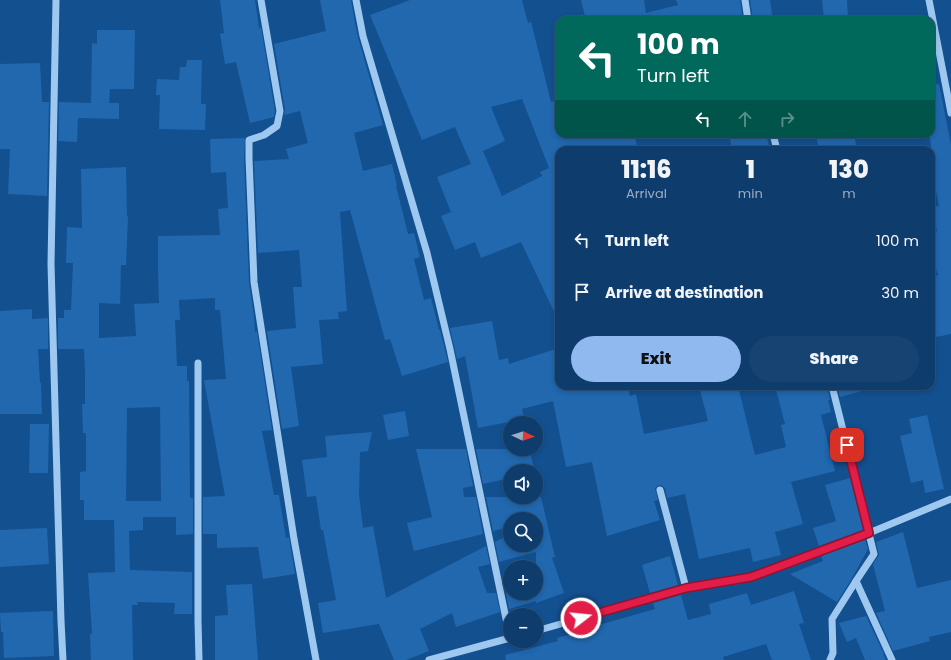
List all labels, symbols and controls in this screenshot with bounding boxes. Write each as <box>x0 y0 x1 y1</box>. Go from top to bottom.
text: 100 m <box>637 25 720 64</box>
icon: left <box>571 32 623 84</box>
text: Turn left <box>637 63 709 88</box>
icon: left <box>692 108 714 130</box>
icon: ahead <box>734 108 756 130</box>
icon: right <box>776 108 798 130</box>
text: 11:16 <box>621 153 672 186</box>
text: 1 <box>746 153 755 186</box>
text: 130 <box>829 153 869 186</box>
text: Arrival <box>626 184 667 203</box>
text: min <box>738 184 763 203</box>
text: m <box>842 184 856 203</box>
icon: left <box>571 229 593 251</box>
text: Turn left <box>605 230 669 251</box>
text: 100 m <box>876 230 919 251</box>
icon: arrive <box>571 281 593 303</box>
text: Arrive at destination <box>605 282 763 303</box>
text: 30 m <box>881 282 919 303</box>
button: Exit <box>571 336 741 382</box>
button: Share <box>749 336 919 382</box>
north arrow <box>503 416 543 456</box>
map controls <box>503 416 543 648</box>
pin <box>830 428 864 462</box>
icon: arrive <box>836 434 858 456</box>
button: sound <box>503 464 543 504</box>
button: search <box>503 512 543 552</box>
button: + <box>503 560 543 600</box>
position arrow <box>560 597 602 639</box>
button: − <box>503 608 543 648</box>

